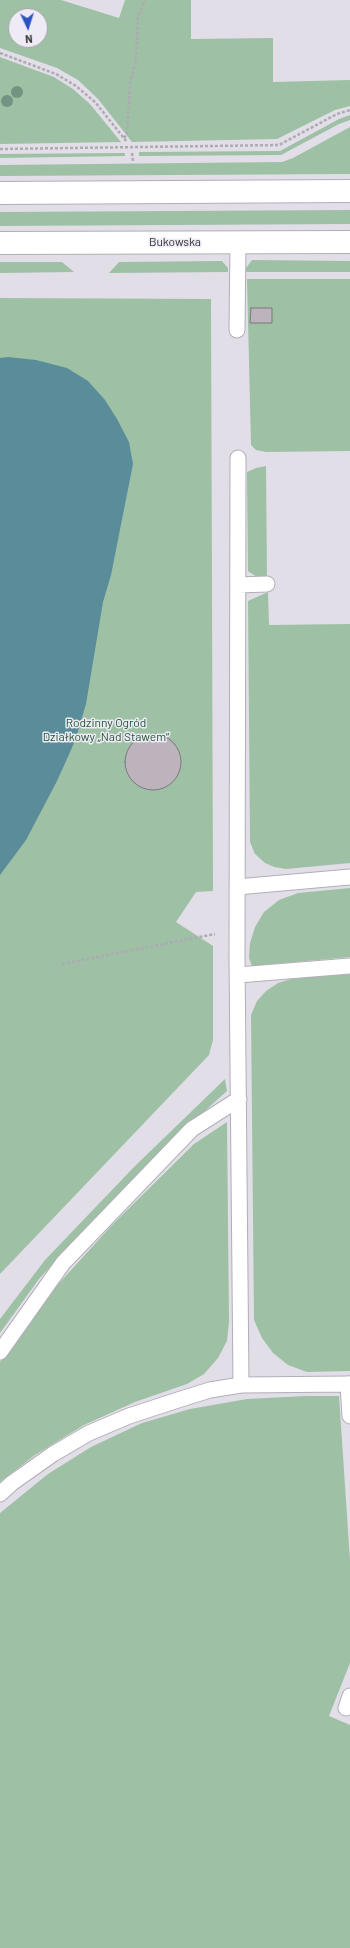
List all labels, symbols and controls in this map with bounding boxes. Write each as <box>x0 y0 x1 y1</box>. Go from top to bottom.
north arrow <box>8 8 48 48</box>
text: N <box>25 33 33 46</box>
street label: Bukowska <box>149 235 201 249</box>
park label: Rodzinny Ogród Działkowy „Nad Stawem” <box>43 716 169 744</box>

